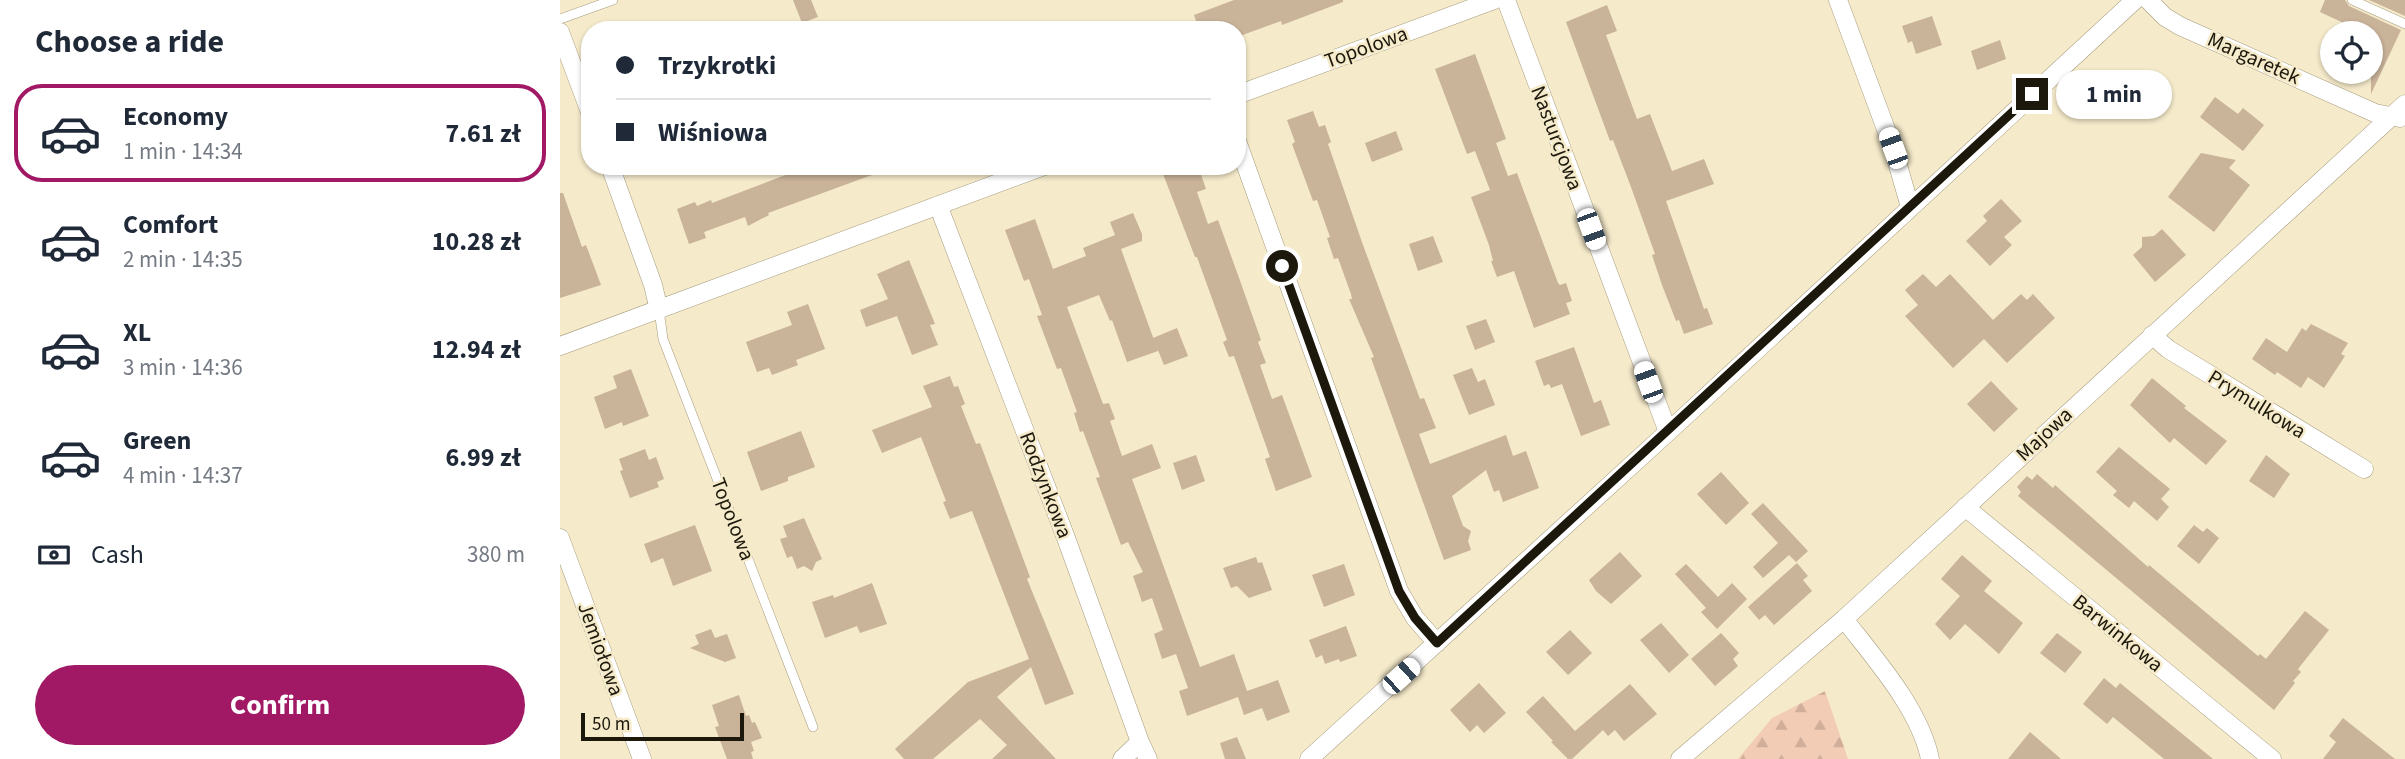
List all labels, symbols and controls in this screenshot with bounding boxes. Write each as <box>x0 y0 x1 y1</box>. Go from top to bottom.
street label: Topolowa <box>1320 18 1412 76</box>
text: Choose a ride <box>35 19 224 65</box>
map controls <box>2320 21 2383 84</box>
button: locate <box>2320 21 2383 84</box>
street label: Margaretek <box>2203 24 2306 92</box>
text: Trzykrotki <box>658 47 776 84</box>
callout: 1 min <box>2056 70 2172 119</box>
route end <box>2016 78 2048 110</box>
text: 1 min <box>2086 78 2142 111</box>
street label: Nasturcjowa <box>1523 81 1591 195</box>
text: Economy <box>123 98 228 135</box>
icon: car <box>39 102 102 165</box>
text: Wiśniowa <box>658 114 768 151</box>
text: 7.61 zł <box>446 115 521 152</box>
car <box>1876 125 1911 171</box>
text: 1 min · 14:34 <box>123 135 243 168</box>
text: Comfort <box>123 206 218 243</box>
car <box>1574 206 1609 252</box>
icon: car <box>39 210 102 273</box>
text: 10.28 zł <box>432 223 521 260</box>
text: 2 min · 14:35 <box>123 243 243 276</box>
route start <box>1266 250 1298 282</box>
text: XL <box>123 314 151 351</box>
icon: car <box>39 318 102 381</box>
text: 12.94 zł <box>432 331 521 368</box>
text: 3 min · 14:36 <box>123 351 243 384</box>
car <box>1631 359 1666 405</box>
street label: Prymulkowa <box>2202 362 2312 446</box>
street label: Majowa <box>2009 400 2079 468</box>
text: Green <box>123 422 191 459</box>
icon: car <box>39 426 102 489</box>
street label: Rodzynkowa <box>1012 427 1080 543</box>
text: 6.99 zł <box>446 439 521 476</box>
text: 4 min · 14:37 <box>123 459 243 492</box>
street label: Topolowa <box>704 473 762 565</box>
icon: cash <box>35 536 73 574</box>
text: Cash <box>91 536 144 573</box>
text: 380 m <box>467 538 525 571</box>
street label: Barwinkowa <box>2066 587 2170 679</box>
street label: Jemiołowa <box>570 598 632 700</box>
car <box>1379 654 1424 698</box>
button: Confirm <box>35 665 525 745</box>
scale bar <box>581 710 744 742</box>
text: 50 m <box>592 711 630 738</box>

